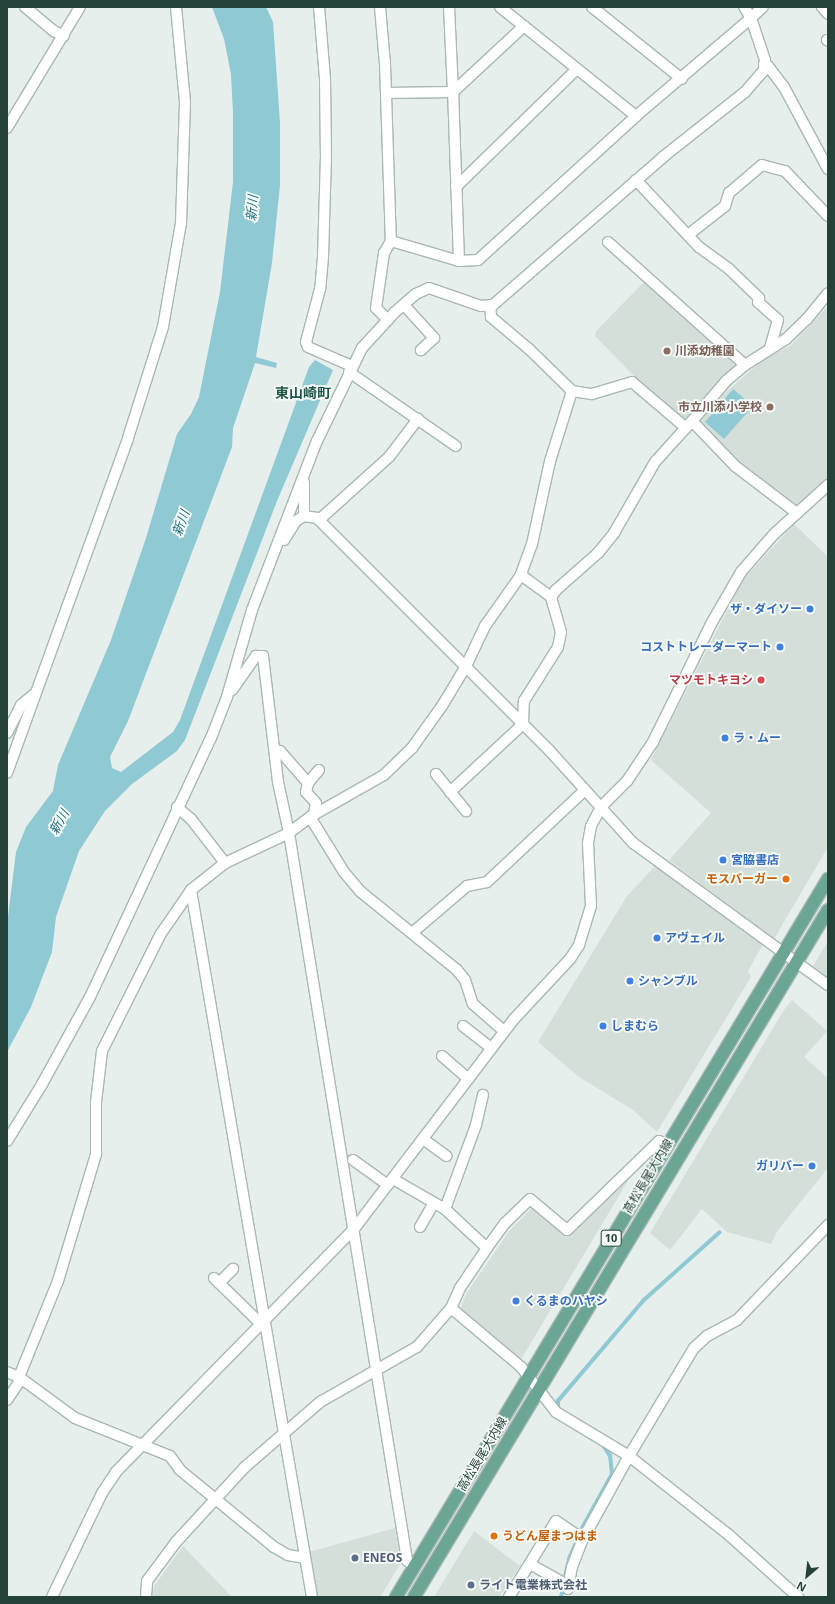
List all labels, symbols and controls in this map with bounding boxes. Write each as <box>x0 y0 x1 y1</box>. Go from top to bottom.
water label: 新川 <box>243 194 261 222</box>
place label: 川添幼稚園 <box>675 344 735 358</box>
marker: 川添幼稚園 <box>662 346 672 356</box>
district label: 東山崎町 <box>275 385 331 401</box>
place label: 市立川添小学校 <box>678 400 762 414</box>
marker: 市立川添小学校 <box>765 402 775 412</box>
water label: 新川 <box>169 508 193 538</box>
place label: ザ・ダイソー <box>730 602 802 616</box>
marker: ザ・ダイソー <box>805 604 815 614</box>
place label: コストトレーダーマート <box>640 640 772 654</box>
marker: コストトレーダーマート <box>775 642 785 652</box>
place label: マツモトキヨシ <box>669 673 753 687</box>
marker: マツモトキヨシ <box>756 675 766 685</box>
place label: ラ・ムー <box>733 731 781 745</box>
marker: ラ・ムー <box>720 733 730 743</box>
water label: 新川 <box>46 807 72 837</box>
place label: 宮脇書店 <box>731 853 779 867</box>
marker: 宮脇書店 <box>718 855 728 865</box>
place label: モスバーガー <box>706 872 778 886</box>
marker: モスバーガー <box>781 874 791 884</box>
place label: アヴェイル <box>665 931 725 945</box>
marker: アヴェイル <box>652 933 662 943</box>
place label: シャンブル <box>638 974 698 988</box>
marker: シャンブル <box>625 976 635 986</box>
place label: しまむら <box>611 1019 659 1033</box>
marker: しまむら <box>598 1021 608 1031</box>
street label: 高松長尾大内線 <box>620 1136 676 1216</box>
place label: ガリバー <box>756 1159 804 1173</box>
marker: ガリバー <box>807 1161 817 1171</box>
road number: 10 <box>600 1229 622 1247</box>
place label: くるまのハヤシ <box>524 1294 608 1308</box>
marker: くるまのハヤシ <box>511 1296 521 1306</box>
street label: 高松長尾大内線 <box>454 1414 510 1494</box>
place label: うどん屋まつはま <box>502 1529 598 1543</box>
marker: うどん屋まつはま <box>489 1531 499 1541</box>
place label: ENEOS <box>363 1551 402 1565</box>
marker: ENEOS <box>350 1553 360 1563</box>
north arrow <box>787 1556 827 1596</box>
place label: ライト電業株式会社 <box>479 1578 587 1592</box>
text: N <box>794 1578 809 1596</box>
marker: ライト電業株式会社 <box>466 1580 476 1590</box>

